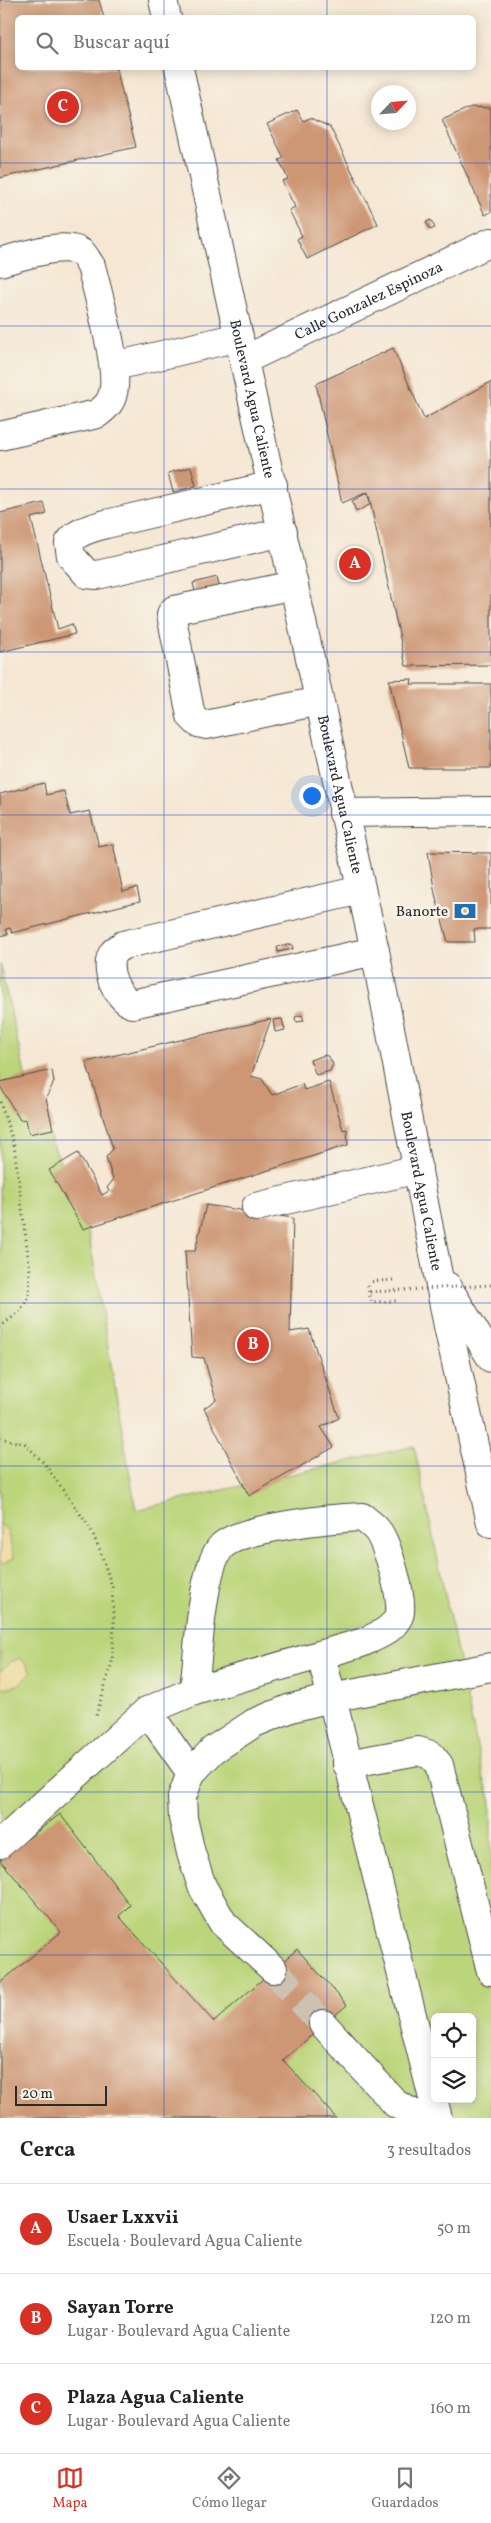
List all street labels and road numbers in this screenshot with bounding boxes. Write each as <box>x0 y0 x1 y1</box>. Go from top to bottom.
street label: Calle Gonzalez Espinoza <box>292 257 447 346</box>
street label: Boulevard Agua Caliente <box>223 318 279 481</box>
street label: Boulevard Agua Caliente <box>311 713 367 876</box>
street label: Boulevard Agua Caliente <box>394 1110 446 1273</box>

